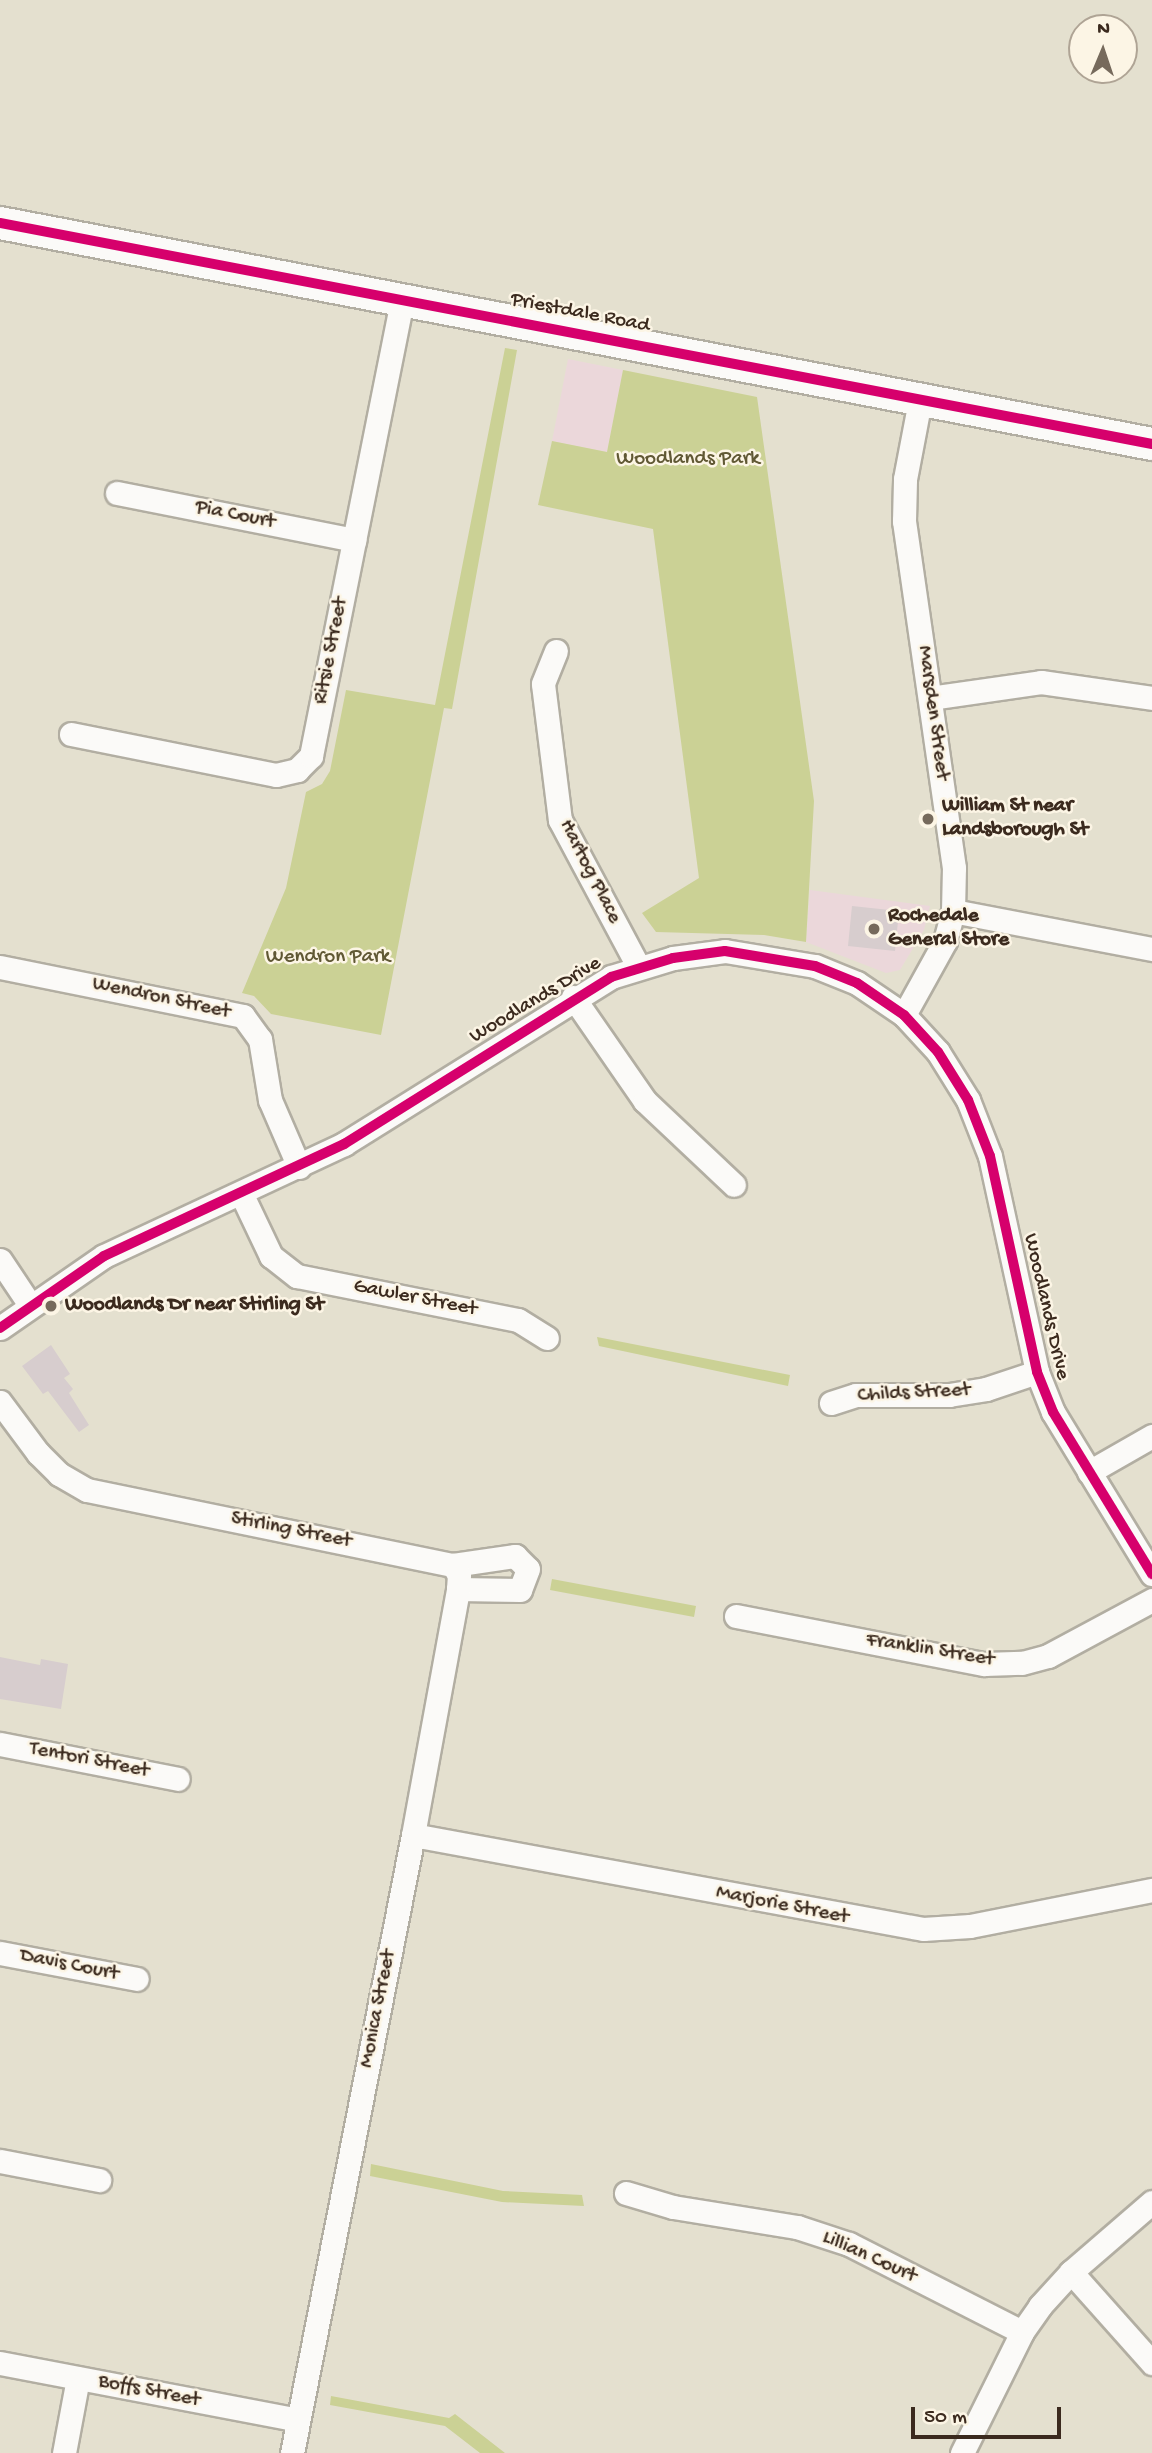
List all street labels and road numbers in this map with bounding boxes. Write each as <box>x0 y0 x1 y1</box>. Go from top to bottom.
street label: Priestdale Road <box>508 288 652 340</box>
street label: Pia Court <box>193 496 277 536</box>
street label: Ritsie Street <box>309 595 355 707</box>
street label: Marsden Street <box>910 644 954 782</box>
street label: Hartog Place <box>552 816 626 928</box>
street label: Woodlands Drive <box>466 952 606 1050</box>
street label: Wendron Street <box>90 972 232 1026</box>
street label: Woodlands Drive <box>1016 1232 1074 1382</box>
street label: Gawler Street <box>351 1275 479 1323</box>
street label: Childs Street <box>857 1378 971 1410</box>
street label: Stirling Street <box>229 1507 353 1555</box>
street label: Franklin Street <box>864 1628 996 1674</box>
street label: Tentori Street <box>27 1737 151 1785</box>
street label: Marjorie Street <box>714 1881 850 1931</box>
street label: Davis Court <box>18 1944 120 1988</box>
street label: Monica Street <box>355 1948 403 2070</box>
street label: Lillian Court <box>818 2226 920 2290</box>
street label: Boffs Street <box>96 2370 202 2414</box>

